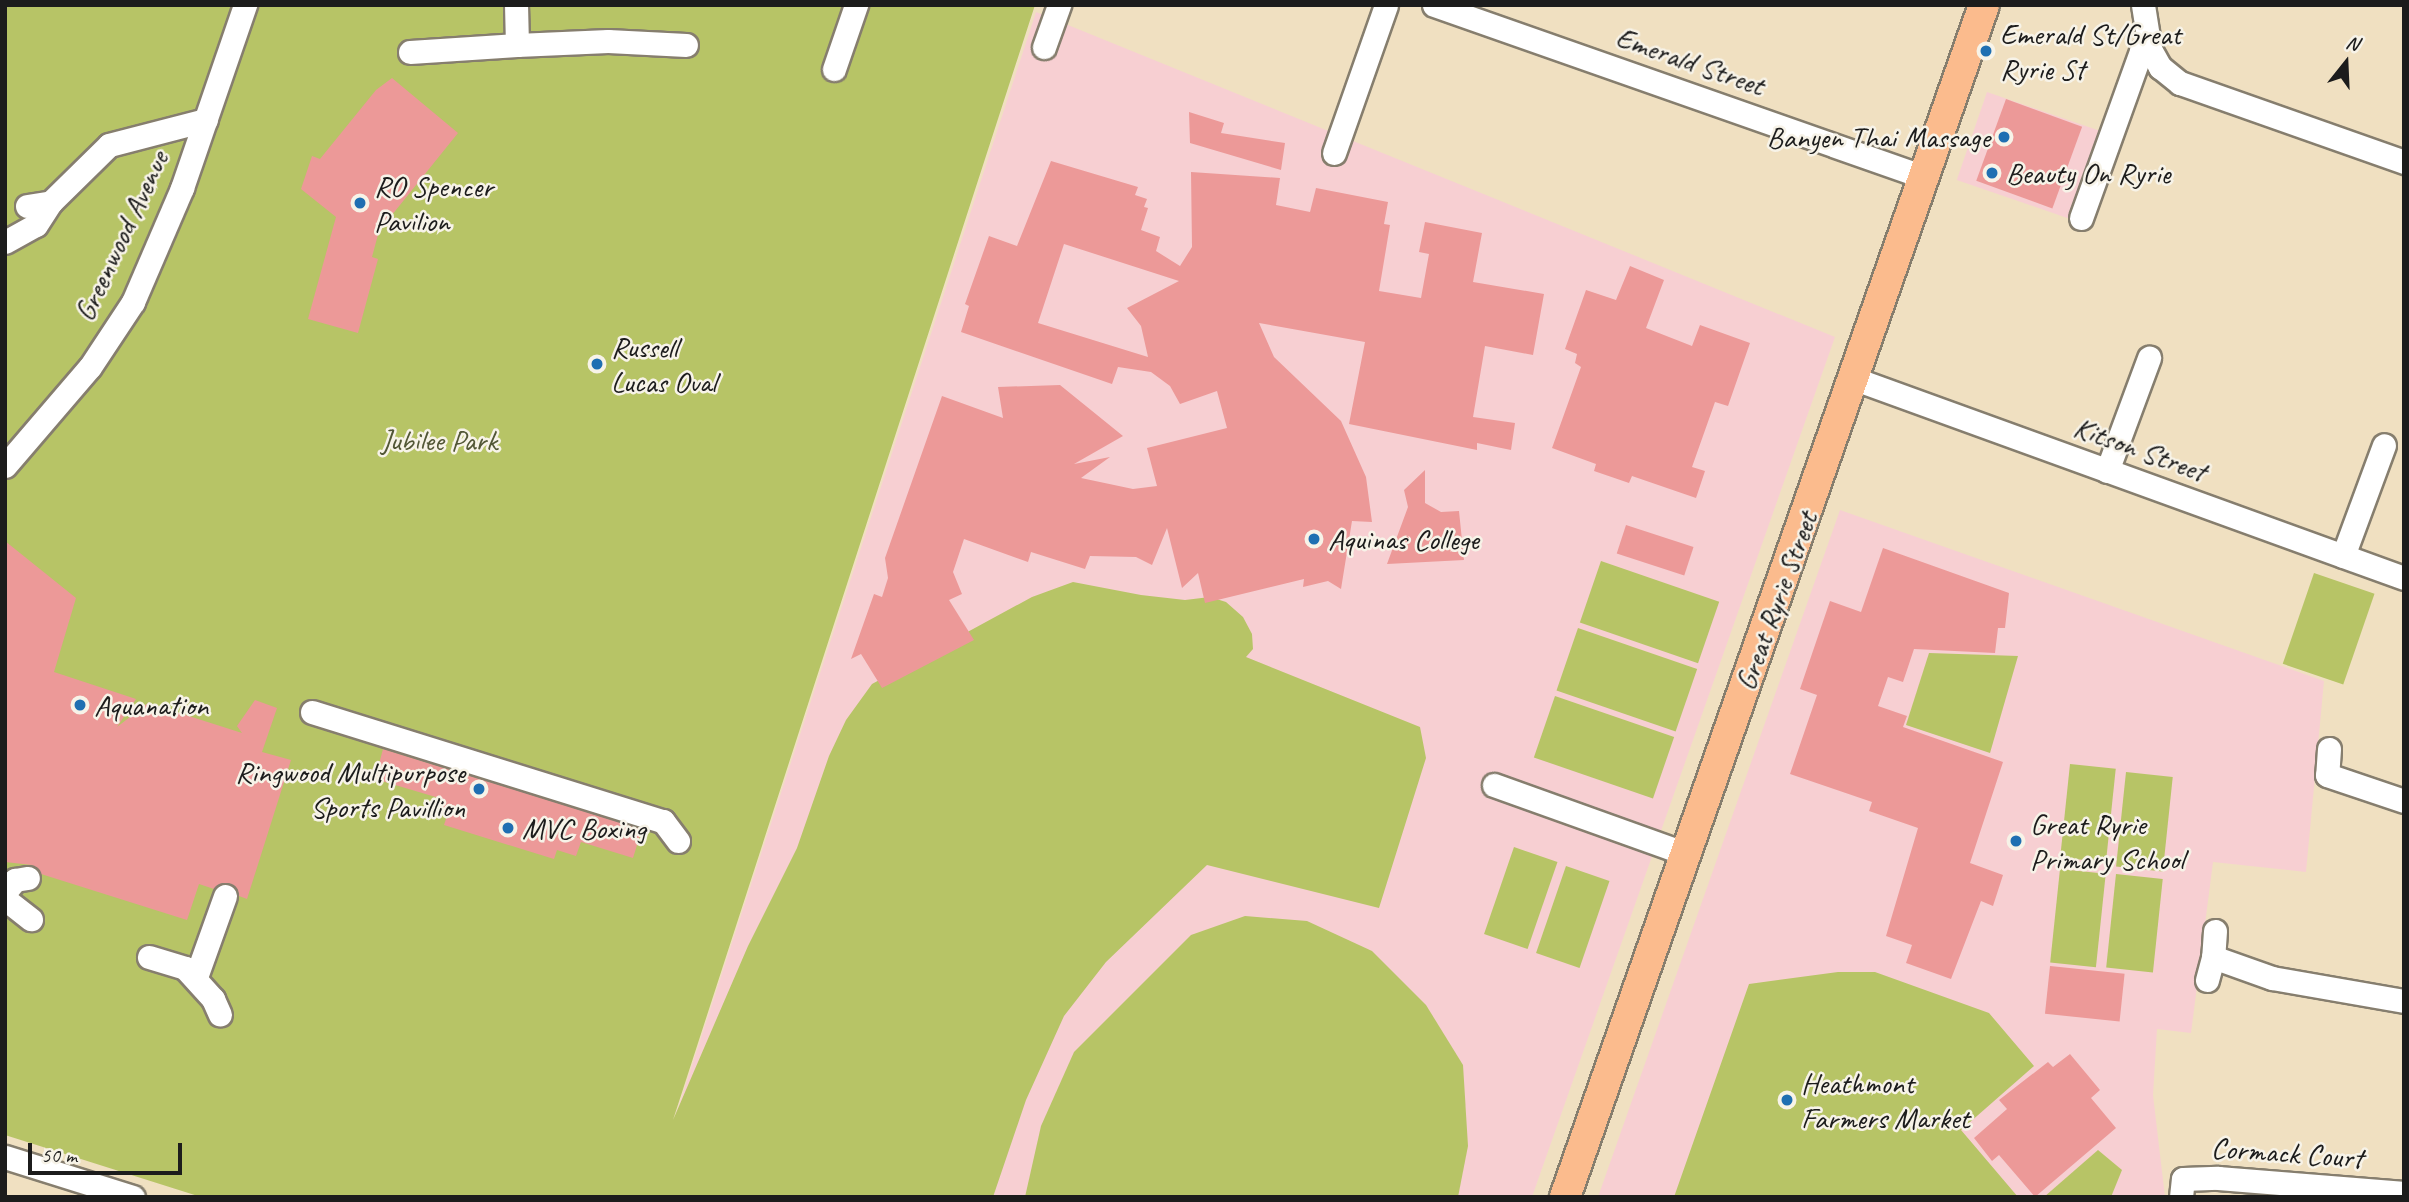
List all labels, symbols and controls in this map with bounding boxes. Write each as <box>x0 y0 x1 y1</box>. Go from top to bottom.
place label: Emerald St/Great Ryrie St <box>2000 16 2181 86</box>
street label: Emerald Street <box>1611 19 1769 103</box>
north arrow <box>2311 28 2381 98</box>
text: N <box>2343 30 2362 56</box>
marker: Emerald St/Great Ryrie St <box>1978 43 1994 59</box>
place label: Banyen Thai Massage <box>1765 119 1990 155</box>
marker: Banyen Thai Massage <box>1996 129 2012 145</box>
street label: Greenwood Avenue <box>66 145 176 327</box>
place label: Beauty On Ryrie <box>2006 155 2170 191</box>
marker: Beauty On Ryrie <box>1984 165 2000 181</box>
place label: RO Spencer Pavilion <box>374 168 493 238</box>
marker: RO Spencer Pavilion <box>352 195 368 211</box>
place label: Russell Lucas Oval <box>611 329 717 400</box>
marker: Russell Lucas Oval <box>589 356 605 372</box>
street label: Kitson Street <box>2069 409 2211 489</box>
park label: Jubilee Park <box>380 422 498 458</box>
street label: Great Ryrie Street <box>1727 506 1825 696</box>
place label: Aquinas College <box>1328 521 1479 557</box>
marker: Aquinas College <box>1306 531 1322 547</box>
place label: Aquanation <box>94 687 208 723</box>
marker: Aquanation <box>72 697 88 713</box>
place label: Ringwood Multipurpose Sports Pavillion <box>235 754 465 824</box>
marker: Ringwood Multipurpose Sports Pavillion <box>471 781 487 797</box>
place label: Great Ryrie Primary School <box>2030 806 2184 876</box>
place label: MVC Boxing <box>522 810 646 846</box>
marker: MVC Boxing <box>500 820 516 836</box>
marker: Great Ryrie Primary School <box>2008 833 2024 849</box>
place label: Heathmont Farmers Market <box>1801 1065 1970 1136</box>
marker: Heathmont Farmers Market <box>1779 1092 1795 1108</box>
scale bar <box>32 1128 186 1172</box>
street label: Cormack Court <box>2210 1130 2364 1176</box>
text: 50 m <box>41 1142 77 1168</box>

